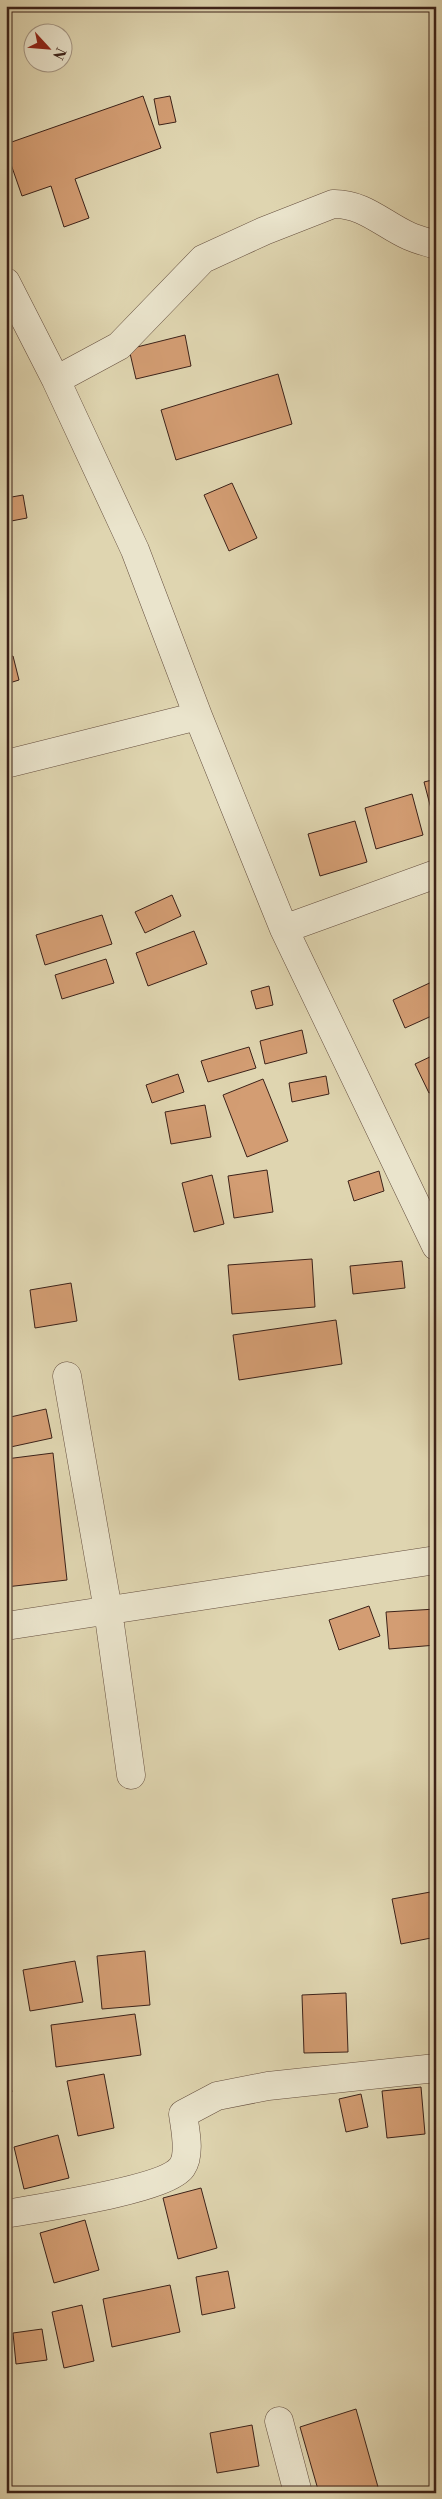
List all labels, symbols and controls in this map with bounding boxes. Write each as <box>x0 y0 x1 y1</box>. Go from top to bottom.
north arrow <box>22 22 72 72</box>
text: N <box>48 44 69 62</box>

